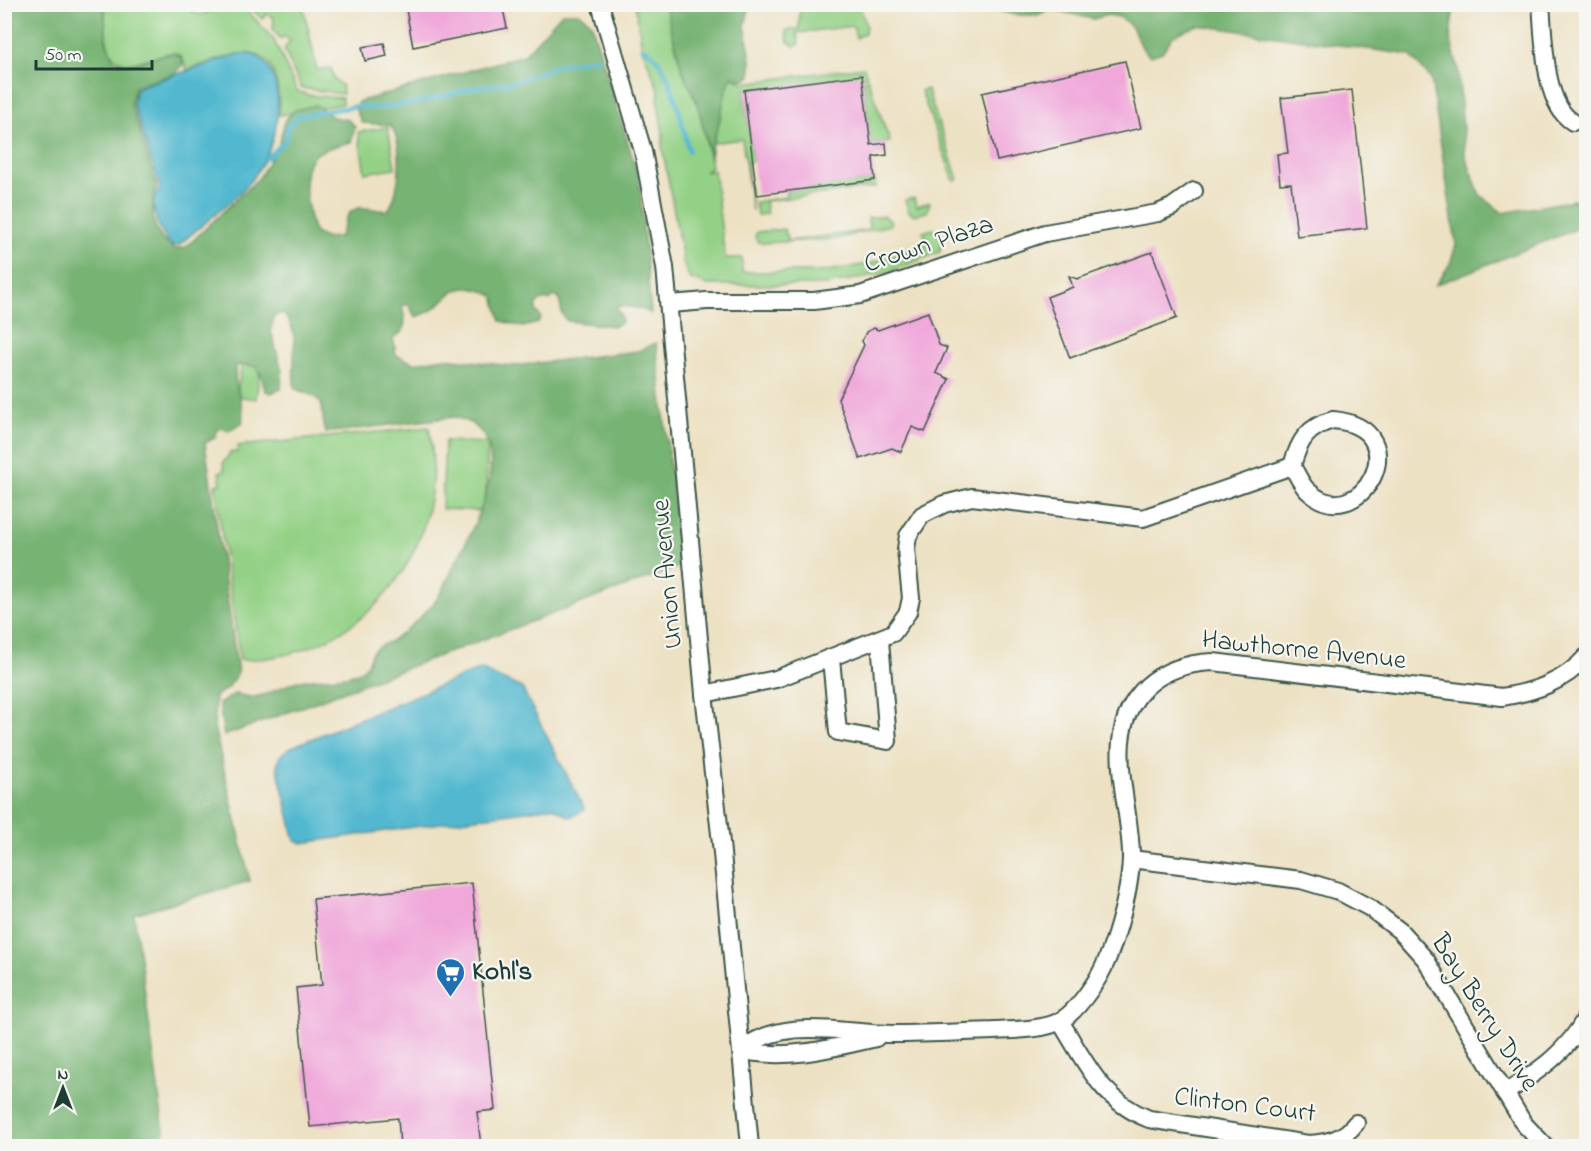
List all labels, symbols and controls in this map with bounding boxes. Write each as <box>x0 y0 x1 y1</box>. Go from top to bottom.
scale bar <box>36 33 152 71</box>
text: 50 m <box>45 43 82 69</box>
street label: Crown Plaza <box>859 206 999 284</box>
street label: Union Avenue <box>642 497 694 650</box>
street label: Hawthorne Avenue <box>1200 621 1409 681</box>
street label: Bay Berry Drive <box>1419 926 1549 1100</box>
place label: Kohl's <box>472 953 532 992</box>
supermarket icon: Kohl's <box>435 956 467 998</box>
north arrow <box>33 1058 93 1118</box>
text: N <box>58 1063 69 1087</box>
street label: Clinton Court <box>1172 1078 1318 1134</box>

